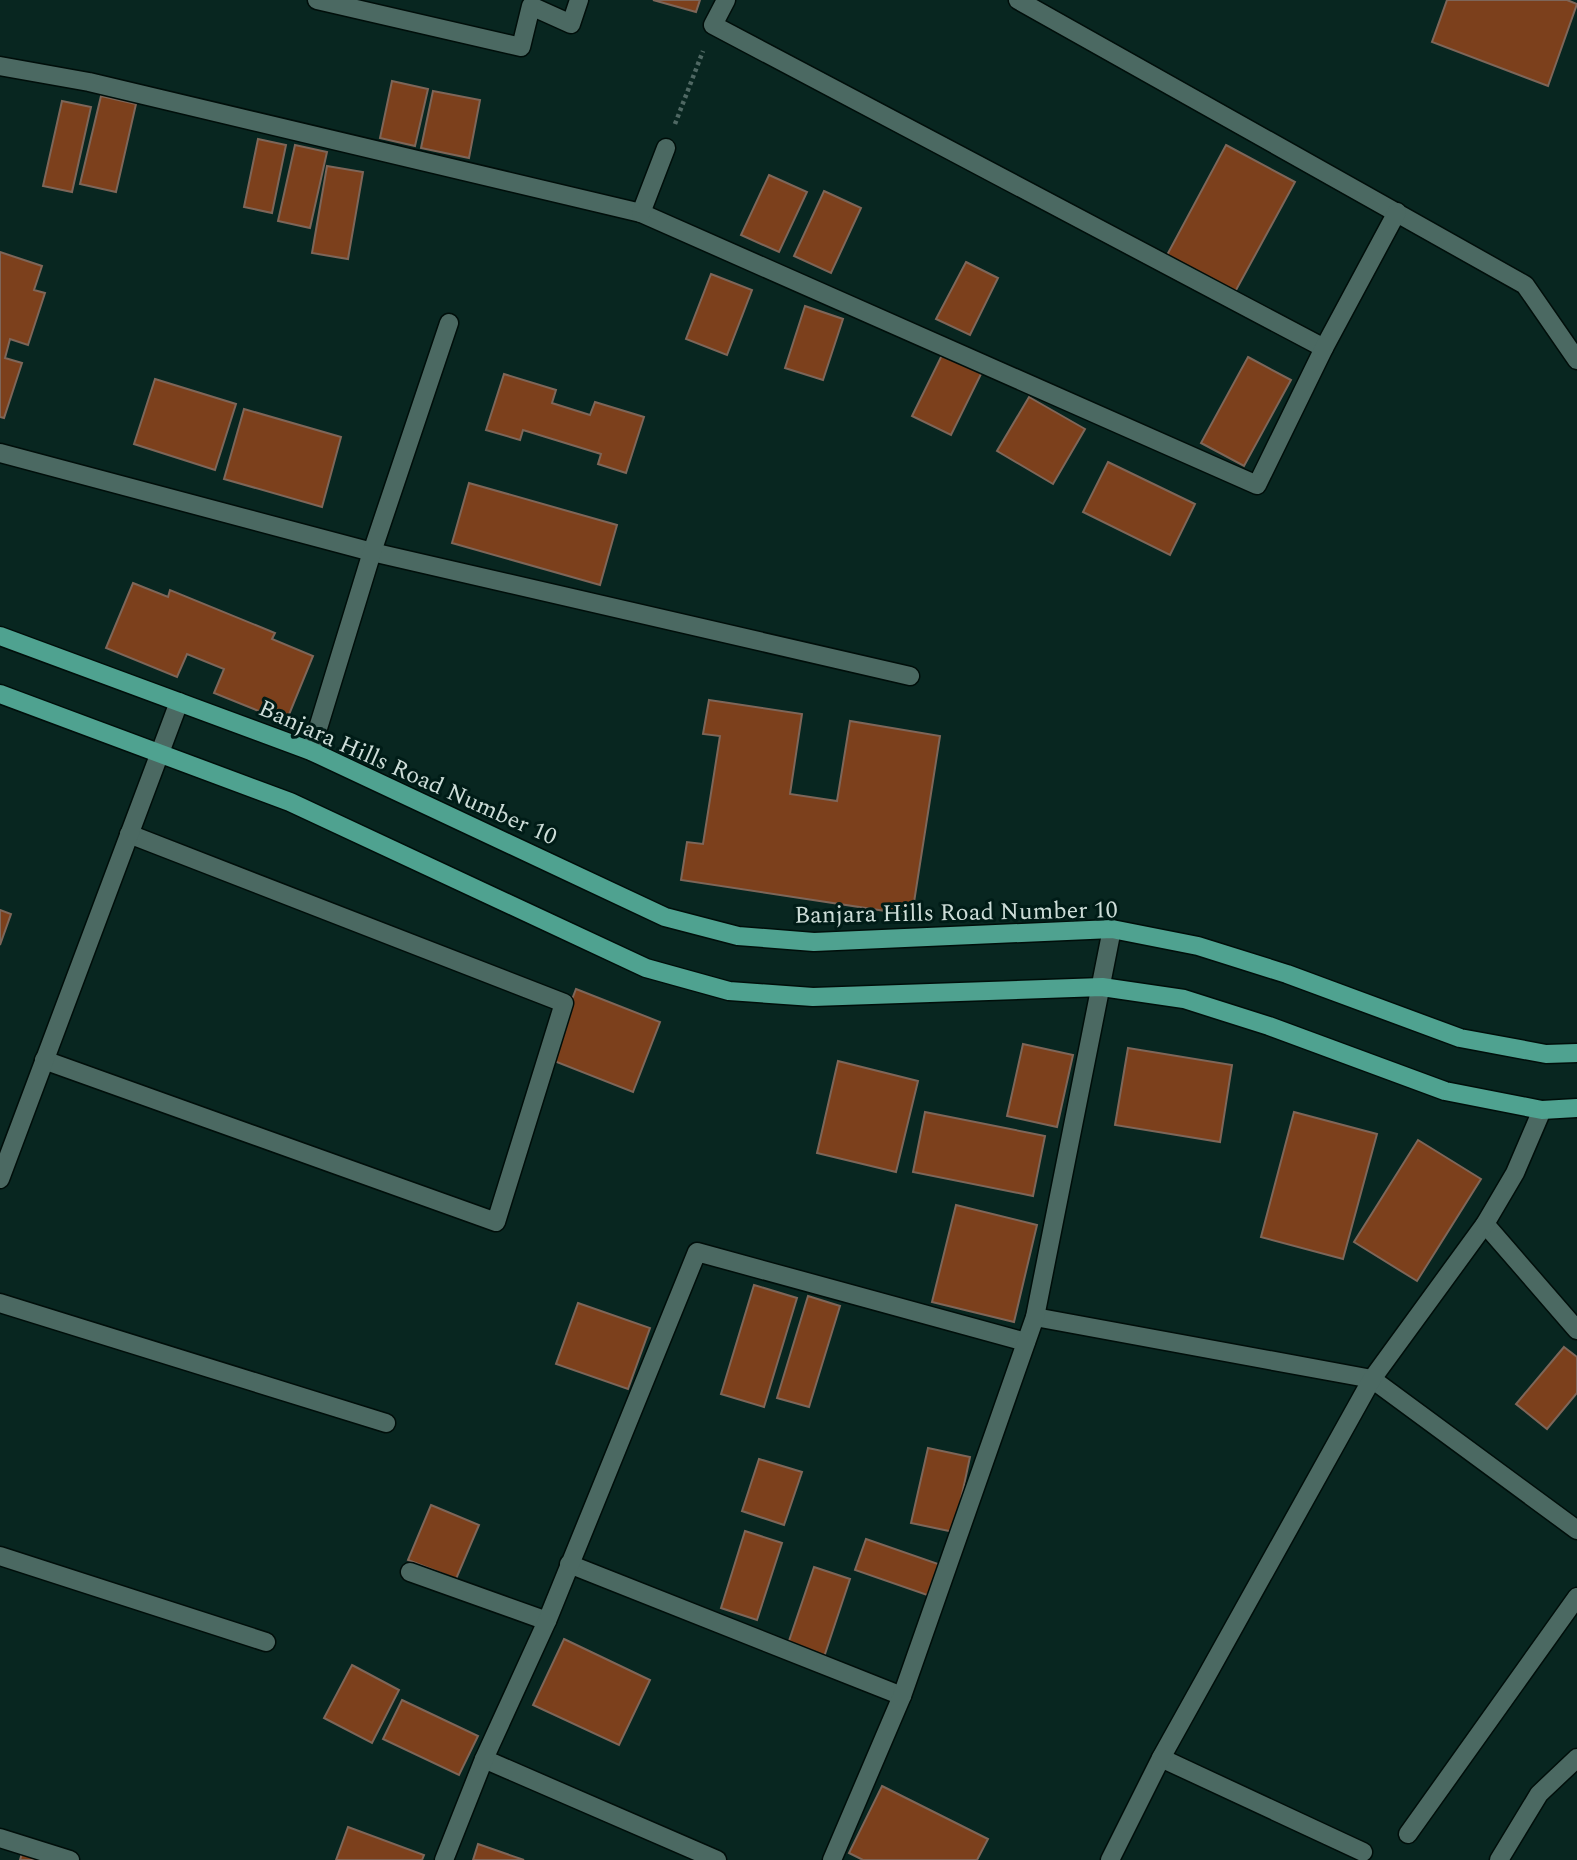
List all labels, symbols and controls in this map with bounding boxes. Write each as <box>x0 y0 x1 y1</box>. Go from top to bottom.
street label: Banjara Hills Road Number 10 <box>253 691 563 855</box>
street label: Banjara Hills Road Number 10 <box>794 892 1118 934</box>

